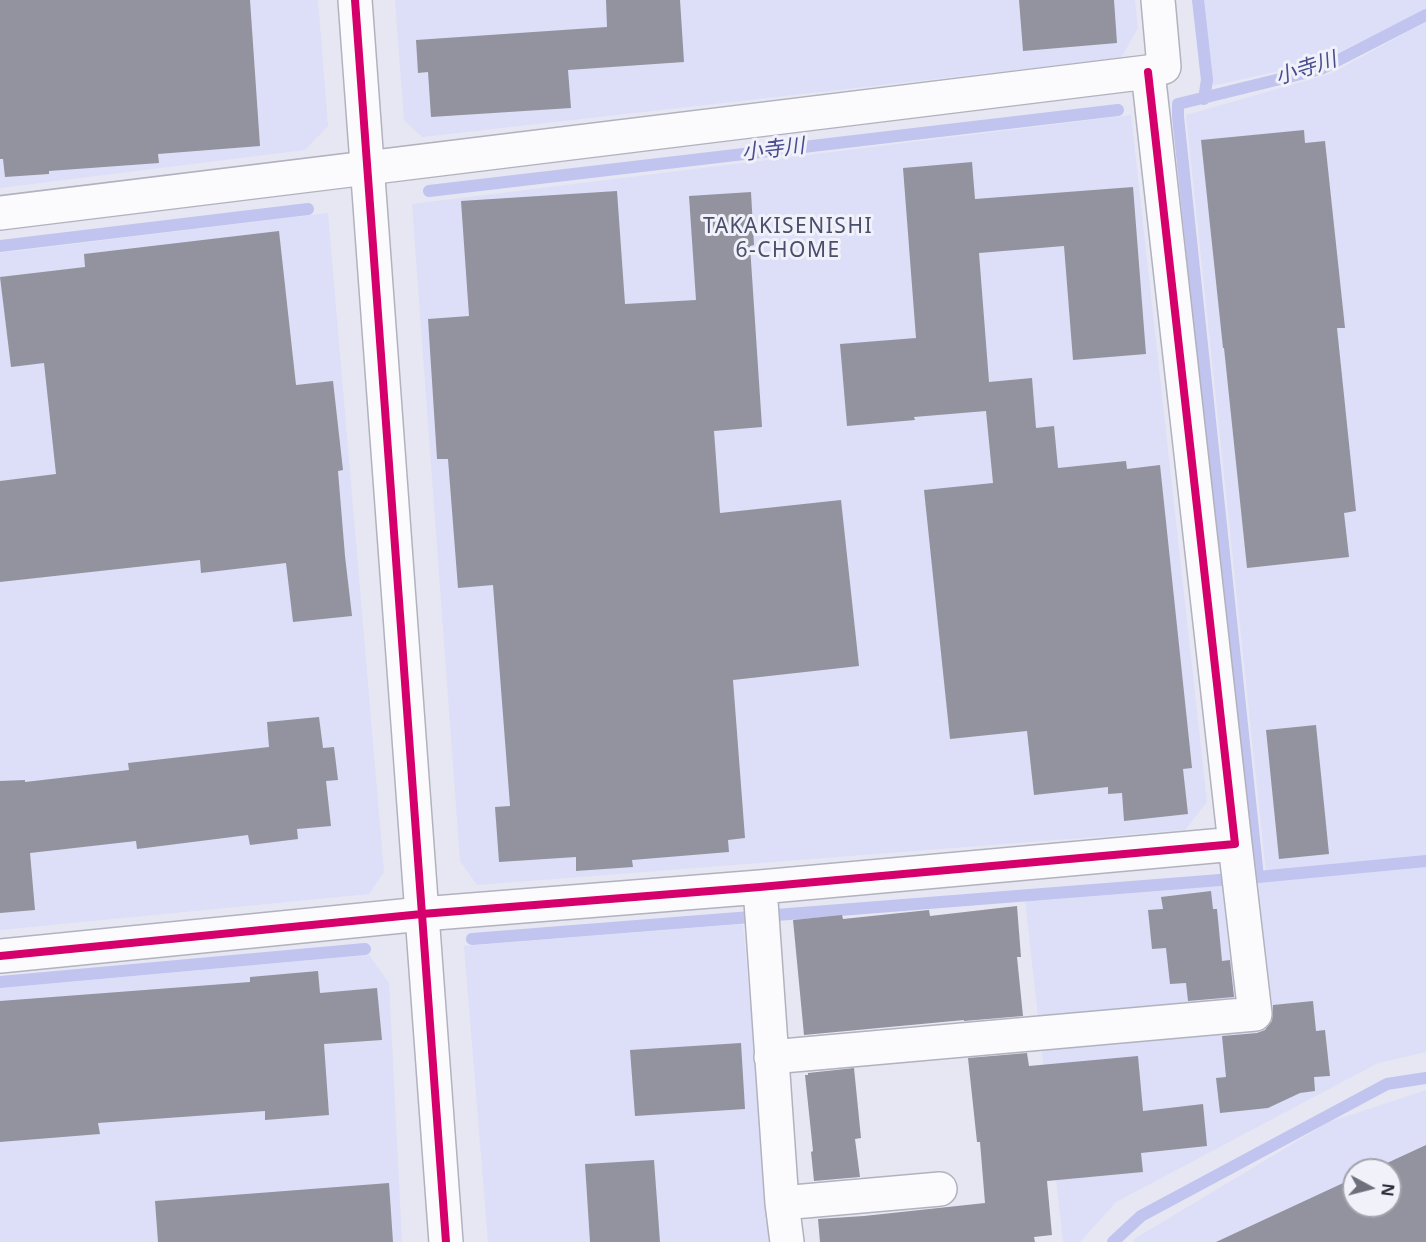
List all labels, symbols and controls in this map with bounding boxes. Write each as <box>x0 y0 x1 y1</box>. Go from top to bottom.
water label: 小寺川 <box>1272 47 1340 91</box>
water label: 小寺川 <box>740 134 806 166</box>
district label: TAKAKISENISHI 6-CHOME <box>703 214 873 264</box>
north arrow <box>1342 1158 1402 1218</box>
text: N <box>1376 1182 1400 1198</box>

